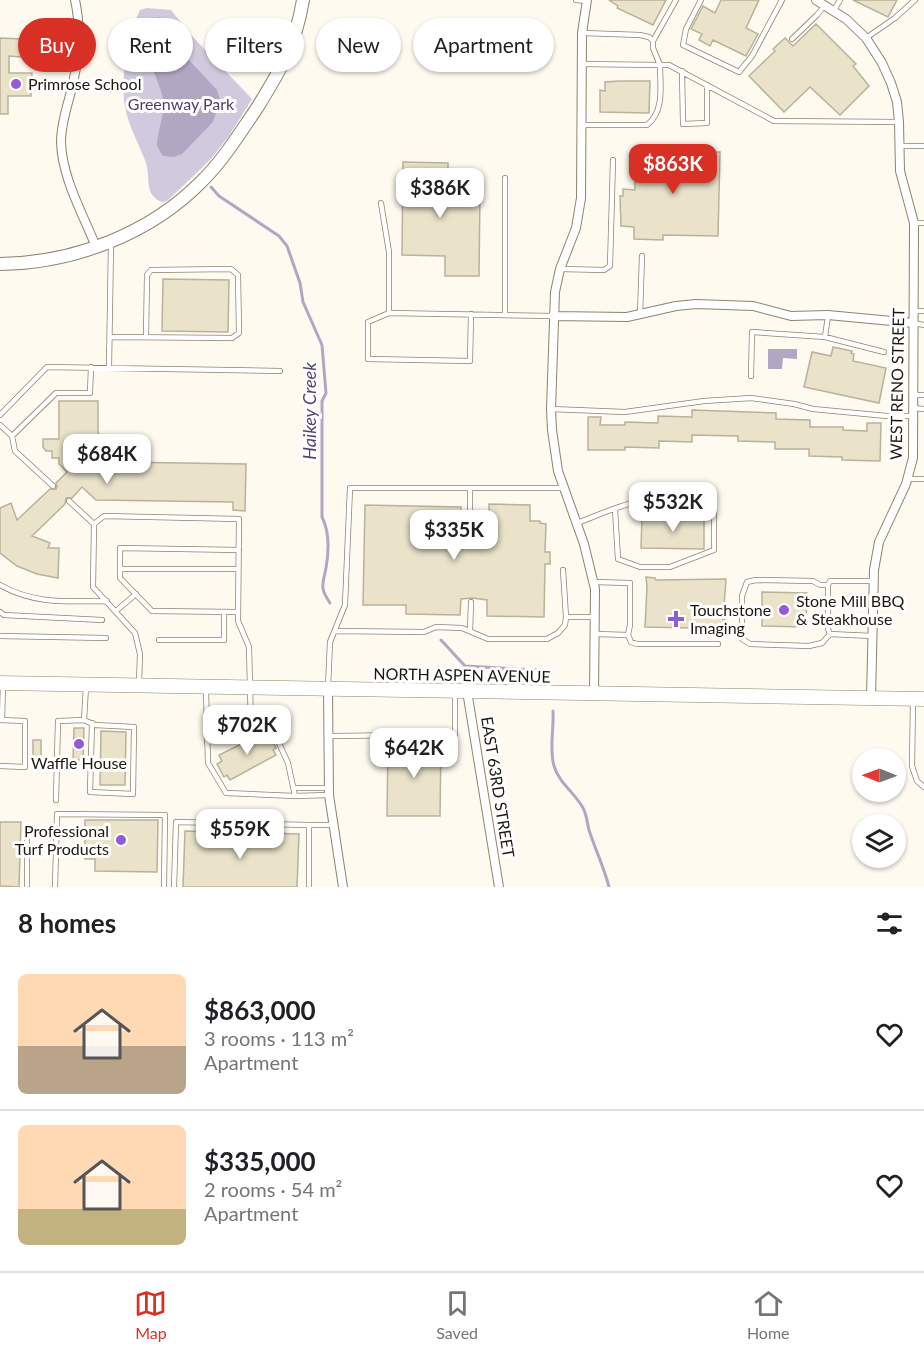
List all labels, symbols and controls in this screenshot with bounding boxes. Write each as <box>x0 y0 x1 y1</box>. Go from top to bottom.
chip: Buy <box>18 18 96 72</box>
chip: Rent <box>108 18 193 72</box>
chip: Filters <box>205 18 304 72</box>
chip: New <box>316 18 401 72</box>
chip: Apartment <box>413 18 554 72</box>
place label: Primrose School <box>28 74 141 93</box>
marker: Primrose School <box>9 77 23 91</box>
park label: Greenway Park <box>128 94 235 113</box>
pin: $863K <box>631 144 715 195</box>
text: $863K <box>643 151 703 175</box>
pin: $386K <box>398 168 482 219</box>
text: $386K <box>410 175 470 199</box>
street label: WEST RENO STREET <box>886 307 907 460</box>
water label: Haikey Creek <box>298 362 320 460</box>
pin: $684K <box>65 434 149 485</box>
text: $684K <box>77 441 137 465</box>
pin: $532K <box>631 482 715 533</box>
text: $532K <box>643 489 703 513</box>
pin: $335K <box>412 510 496 561</box>
text: $335K <box>424 517 484 541</box>
place label: Stone Mill BBQ & Steakhouse <box>796 591 904 628</box>
place label: Touchstone Imaging <box>690 600 771 637</box>
marker: Stone Mill BBQ & Steakhouse <box>777 603 791 617</box>
marker: Touchstone Imaging <box>667 610 685 628</box>
street label: NORTH ASPEN AVENUE <box>373 663 551 686</box>
pin: $702K <box>205 705 289 756</box>
text: $702K <box>217 712 277 736</box>
street label: EAST 63RD STREET <box>478 715 519 859</box>
pin: $642K <box>372 728 456 779</box>
text: $642K <box>384 735 444 759</box>
marker: Waffle House <box>72 737 86 751</box>
north arrow <box>852 748 906 802</box>
map controls <box>852 748 906 868</box>
place label: Waffle House <box>31 753 127 772</box>
pin: $559K <box>198 809 282 860</box>
button: layers <box>852 814 906 868</box>
text: $559K <box>210 816 270 840</box>
place label: Professional Turf Products <box>15 821 109 858</box>
marker: Professional Turf Products <box>114 833 128 847</box>
text: 8 homes <box>18 907 116 939</box>
icon: filters <box>873 907 906 940</box>
text: $863,000 <box>204 994 316 1026</box>
icon: home <box>66 998 138 1070</box>
icon: heart <box>873 1018 906 1051</box>
text: 3 rooms · 113 m² <box>204 1026 354 1050</box>
text: Apartment <box>204 1050 298 1074</box>
text: $335,000 <box>204 1145 316 1177</box>
icon: home <box>66 1149 138 1221</box>
icon: heart <box>873 1169 906 1202</box>
text: 2 rooms · 54 m² <box>204 1177 342 1201</box>
text: Apartment <box>204 1201 298 1225</box>
tab: Map <box>134 1287 167 1342</box>
tab: Saved <box>436 1287 478 1342</box>
tab: Home <box>747 1287 790 1342</box>

